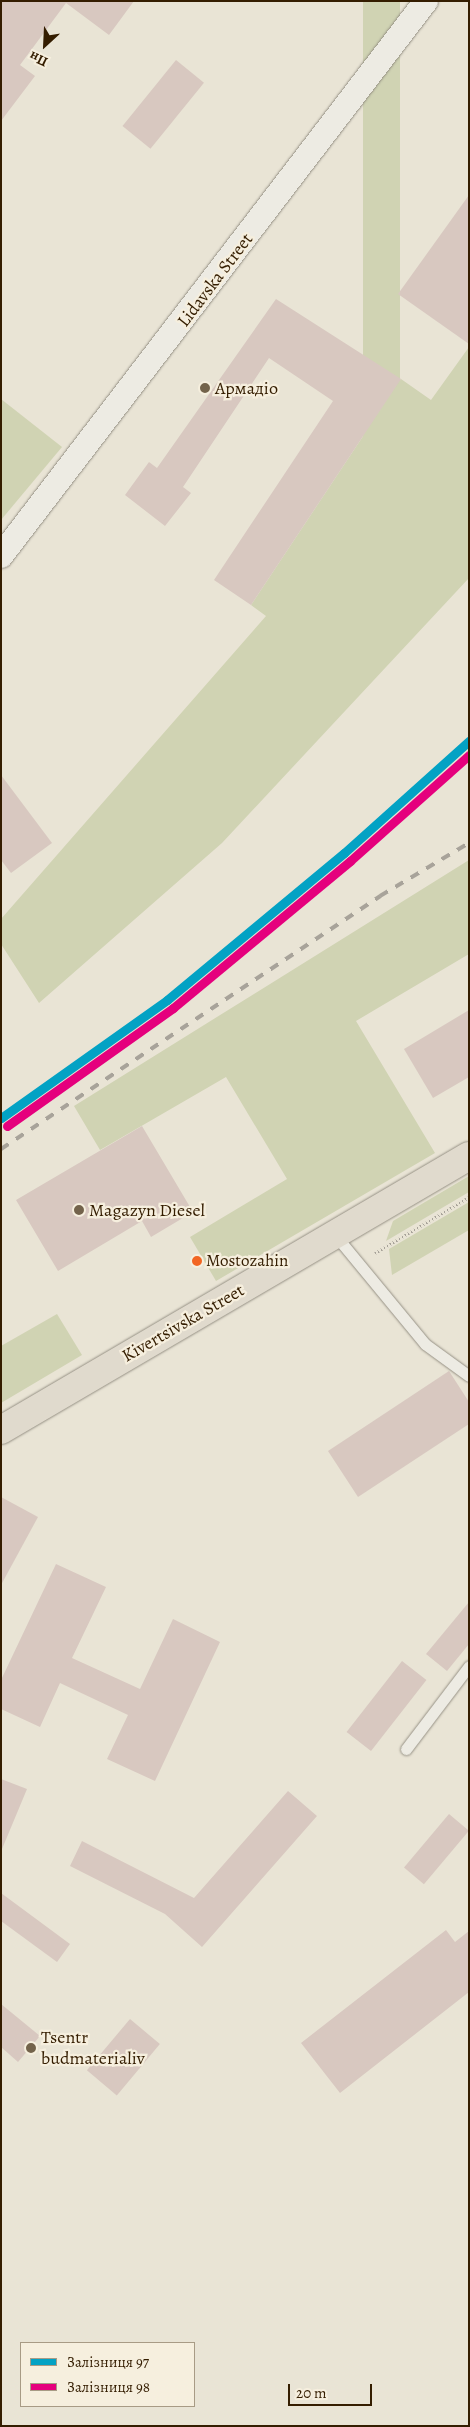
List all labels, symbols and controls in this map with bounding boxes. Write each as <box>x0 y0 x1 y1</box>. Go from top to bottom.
north arrow <box>20 20 70 70</box>
text: Пн <box>26 47 51 72</box>
street label: Lidavska Street <box>173 229 257 331</box>
place label: Армадіо <box>215 377 278 399</box>
marker: Армадіо <box>199 382 211 394</box>
place label: Magazyn Diesel <box>89 1199 205 1221</box>
marker: Magazyn Diesel <box>73 1204 85 1216</box>
place label: Mostozahin <box>206 1251 288 1271</box>
marker: Mostozahin <box>192 1256 202 1266</box>
street label: Kivertsivska Street <box>118 1279 248 1367</box>
place label: Tsentr budmaterialiv <box>41 2027 145 2070</box>
marker: Tsentr budmaterialiv <box>25 2042 37 2054</box>
legend <box>20 2342 195 2407</box>
text: Залізниця 97 <box>67 2352 149 2372</box>
scale bar <box>290 2374 374 2406</box>
text: Залізниця 98 <box>67 2377 150 2397</box>
text: 20 m <box>296 2383 327 2403</box>

